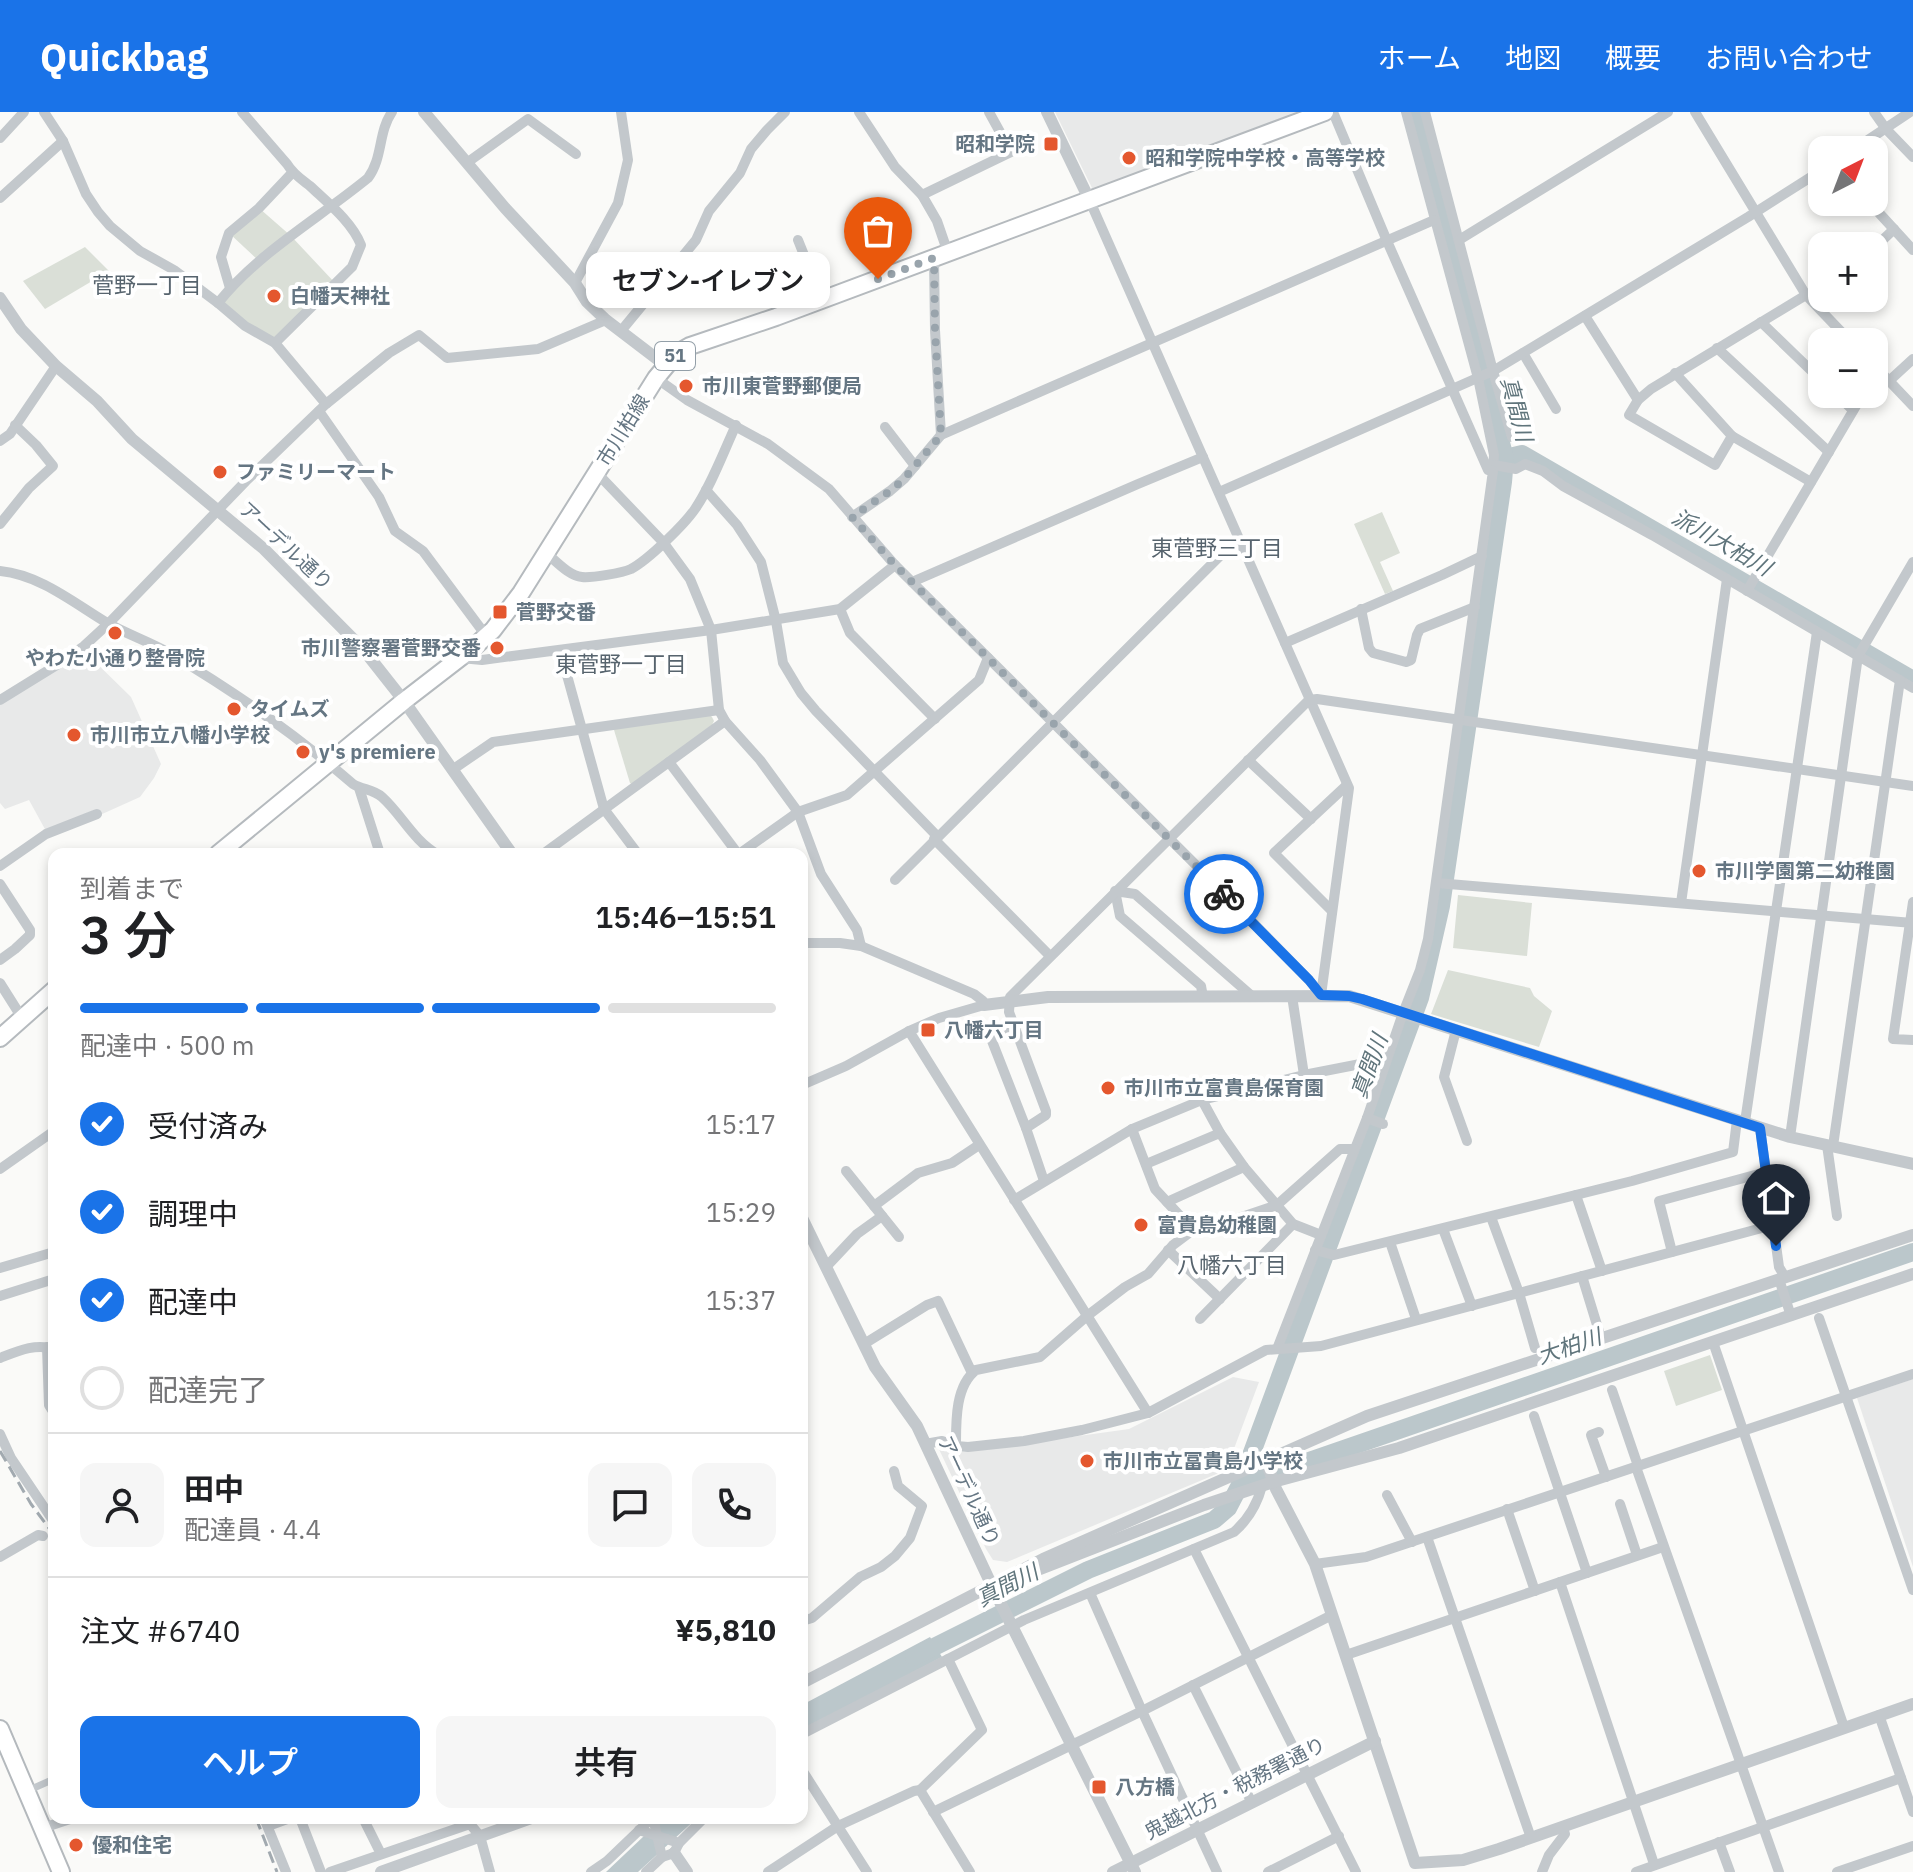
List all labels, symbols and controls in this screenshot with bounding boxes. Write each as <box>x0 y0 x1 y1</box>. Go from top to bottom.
text: Quickbag <box>40 32 208 81</box>
text: ホーム <box>1378 39 1461 76</box>
text: 地図 <box>1505 39 1561 76</box>
text: 概要 <box>1605 39 1661 76</box>
text: お問い合わせ <box>1705 39 1873 76</box>
place label: 昭和学院 <box>955 130 1035 157</box>
marker: 昭和学院 <box>1042 135 1060 153</box>
north arrow <box>1808 136 1888 216</box>
map controls <box>1808 136 1888 408</box>
place label: 昭和学院中学校・高等学校 <box>1145 144 1385 171</box>
marker: 昭和学院中学校・高等学校 <box>1120 149 1138 167</box>
pin <box>844 197 912 279</box>
icon: bag <box>856 209 900 253</box>
button: + <box>1808 232 1888 312</box>
callout: セブン-イレブン <box>586 251 830 307</box>
text: セブン-イレブン <box>612 263 804 297</box>
district label: 菅野一丁目 <box>92 270 202 299</box>
place label: 白幡天神社 <box>290 282 390 309</box>
marker: 白幡天神社 <box>265 287 283 305</box>
button: − <box>1808 328 1888 408</box>
road number: 51 <box>655 342 695 370</box>
place label: 市川東菅野郵便局 <box>702 372 862 399</box>
water label: 真間川 <box>1495 373 1541 446</box>
marker: 市川東菅野郵便局 <box>677 377 695 395</box>
street label: 市川柏線 <box>590 389 655 471</box>
place label: ファミリーマート <box>236 458 396 485</box>
marker: ファミリーマート <box>211 463 229 481</box>
street label: アーデル通り <box>234 495 339 596</box>
water label: 派川大柏川 <box>1667 502 1779 583</box>
district label: 東菅野三丁目 <box>1151 533 1283 562</box>
place label: 菅野交番 <box>516 598 596 625</box>
marker: 菅野交番 <box>491 603 509 621</box>
marker: やわた小通り整骨院 <box>106 624 124 642</box>
place label: 市川警察署菅野交番 <box>301 634 481 661</box>
marker: 市川警察署菅野交番 <box>488 639 506 657</box>
place label: やわた小通り整骨院 <box>25 644 205 671</box>
district label: 東菅野一丁目 <box>555 649 687 678</box>
place label: タイムズ <box>250 695 330 722</box>
marker: タイムズ <box>225 700 243 718</box>
place label: 市川市立八幡小学校 <box>90 721 270 748</box>
marker: 市川市立八幡小学校 <box>65 726 83 744</box>
place label: y's premiere <box>319 738 436 765</box>
marker: y's premiere <box>294 743 312 761</box>
courier <box>1184 854 1264 934</box>
place label: 市川学園第二幼稚園 <box>1715 857 1895 884</box>
marker: 市川学園第二幼稚園 <box>1690 862 1708 880</box>
text: 到着まで <box>80 871 184 905</box>
icon: bike <box>1202 872 1246 916</box>
text: 15:46–15:51 <box>595 897 776 936</box>
text: 3 分 <box>80 901 175 968</box>
place label: 八幡六丁目 <box>944 1016 1044 1043</box>
marker: 八幡六丁目 <box>919 1021 937 1039</box>
text: 配達中 · 500 m <box>80 1028 254 1062</box>
water label: 真間川 <box>1344 1028 1394 1102</box>
place label: 市川市立富貴島保育園 <box>1124 1074 1324 1101</box>
marker: 市川市立富貴島保育園 <box>1099 1079 1117 1097</box>
icon: check <box>80 1102 124 1146</box>
text: 受付済み <box>148 1106 268 1145</box>
text: 15:17 <box>706 1107 776 1141</box>
pin <box>1742 1164 1810 1246</box>
icon: home <box>1754 1176 1798 1220</box>
icon: check <box>80 1190 124 1234</box>
text: 調理中 <box>148 1194 238 1233</box>
text: 15:29 <box>706 1195 776 1229</box>
place label: 富貴島幼稚園 <box>1157 1211 1277 1238</box>
marker: 富貴島幼稚園 <box>1132 1216 1150 1234</box>
district label: 八幡六丁目 <box>1177 1250 1287 1279</box>
icon: check <box>80 1278 124 1322</box>
text: 配達中 <box>148 1282 238 1321</box>
text: 15:37 <box>706 1283 776 1317</box>
water label: 大柏川 <box>1533 1320 1607 1370</box>
text: 配達完了 <box>148 1370 268 1409</box>
street label: アーデル通り <box>932 1431 1007 1550</box>
place label: 市川市立冨貴島小学校 <box>1103 1447 1303 1474</box>
marker: 市川市立冨貴島小学校 <box>1078 1452 1096 1470</box>
button: person <box>80 1463 164 1547</box>
button: chat <box>588 1463 672 1547</box>
button: phone <box>692 1463 776 1547</box>
text: 田中 <box>184 1469 244 1508</box>
text: 配達員 · 4.4 <box>184 1512 321 1546</box>
water label: 真間川 <box>971 1556 1045 1612</box>
text: ¥5,810 <box>675 1610 776 1649</box>
text: 注文 #6740 <box>80 1611 240 1650</box>
button: ヘルプ <box>80 1716 420 1808</box>
button: 共有 <box>436 1716 776 1808</box>
street label: 鬼越北方・税務署通り <box>1140 1730 1330 1845</box>
place label: 八方橋 <box>1115 1773 1175 1800</box>
marker: 八方橋 <box>1090 1778 1108 1796</box>
place label: 優和住宅 <box>92 1831 172 1858</box>
marker: 優和住宅 <box>67 1836 85 1854</box>

